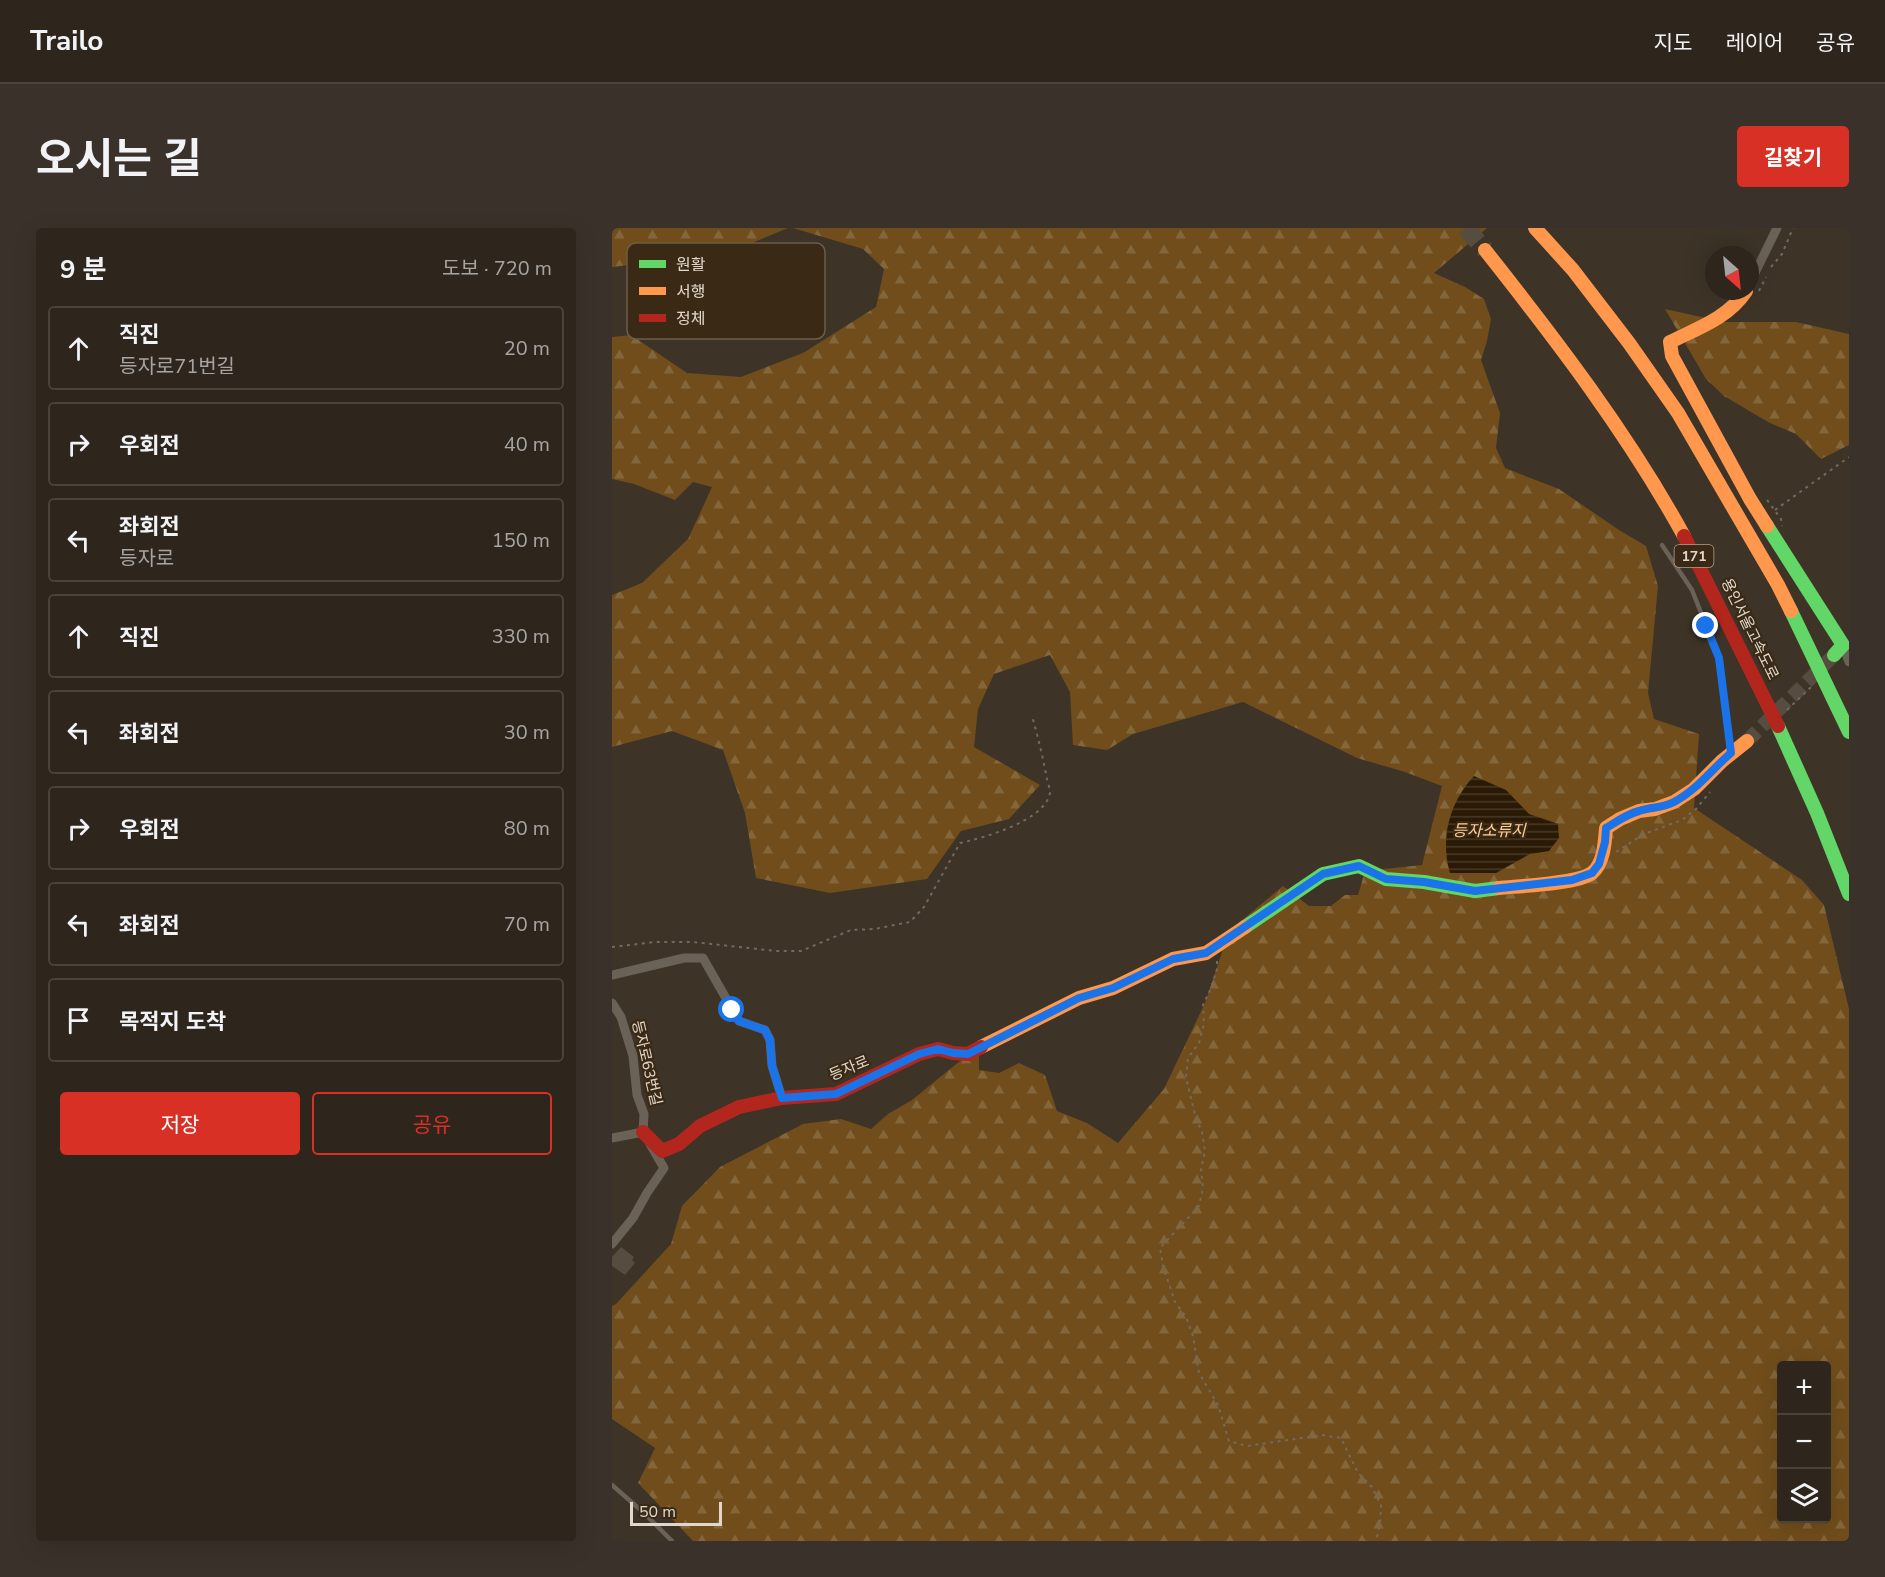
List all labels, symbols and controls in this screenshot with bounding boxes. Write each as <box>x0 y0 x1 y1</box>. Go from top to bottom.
text: Trailo <box>30 22 103 60</box>
text: 지도 <box>1654 29 1692 57</box>
text: 레이어 <box>1725 29 1783 57</box>
text: 공유 <box>1816 29 1855 57</box>
button: 길찾기 <box>1737 126 1849 187</box>
text: 오시는 길 <box>36 131 202 188</box>
legend <box>627 243 825 339</box>
north arrow <box>1705 246 1759 300</box>
text: 9 분 <box>60 252 107 287</box>
text: 원활 <box>676 254 706 276</box>
text: 도보 · 720 m <box>442 255 552 282</box>
text: 서행 <box>676 281 705 303</box>
text: 정체 <box>676 308 705 330</box>
text: 직진 <box>119 320 159 350</box>
icon: ahead <box>62 332 95 365</box>
text: 20 m <box>504 335 550 362</box>
text: 등자로71번길 <box>119 353 235 380</box>
icon: right <box>62 428 95 461</box>
text: 우회전 <box>119 431 180 461</box>
text: 40 m <box>504 431 550 458</box>
text: 좌회전 <box>119 512 180 542</box>
icon: left <box>62 524 95 557</box>
text: 150 m <box>492 527 550 554</box>
text: 등자로 <box>119 545 174 572</box>
road number: 171 <box>1674 545 1714 567</box>
street label: 용인서울고속도로 <box>1717 575 1783 683</box>
route end <box>1692 612 1718 638</box>
icon: ahead <box>62 620 95 653</box>
text: 직진 <box>119 623 159 653</box>
text: 330 m <box>492 623 550 650</box>
icon: left <box>62 716 95 749</box>
text: 좌회전 <box>119 719 180 749</box>
text: 30 m <box>504 719 550 746</box>
icon: right <box>62 812 95 845</box>
text: 우회전 <box>119 815 180 845</box>
text: 80 m <box>504 815 550 842</box>
water label: 등자소류지 <box>1452 820 1527 842</box>
icon: left <box>62 908 95 941</box>
text: 좌회전 <box>119 911 180 941</box>
text: 70 m <box>504 911 550 938</box>
route start <box>718 996 744 1022</box>
icon: arrive <box>62 1004 95 1037</box>
text: 목적지 도착 <box>119 1007 226 1037</box>
street label: 등자로63번길 <box>627 1018 667 1108</box>
street label: 등자로 <box>826 1051 872 1085</box>
button: 저장 <box>60 1092 300 1155</box>
button: 공유 <box>312 1092 552 1155</box>
map controls <box>1777 1361 1831 1523</box>
button: + <box>1777 1361 1831 1415</box>
button: − <box>1777 1415 1831 1469</box>
button: layers <box>1777 1469 1831 1523</box>
scale bar <box>630 1499 722 1526</box>
text: 50 m <box>639 1501 676 1523</box>

